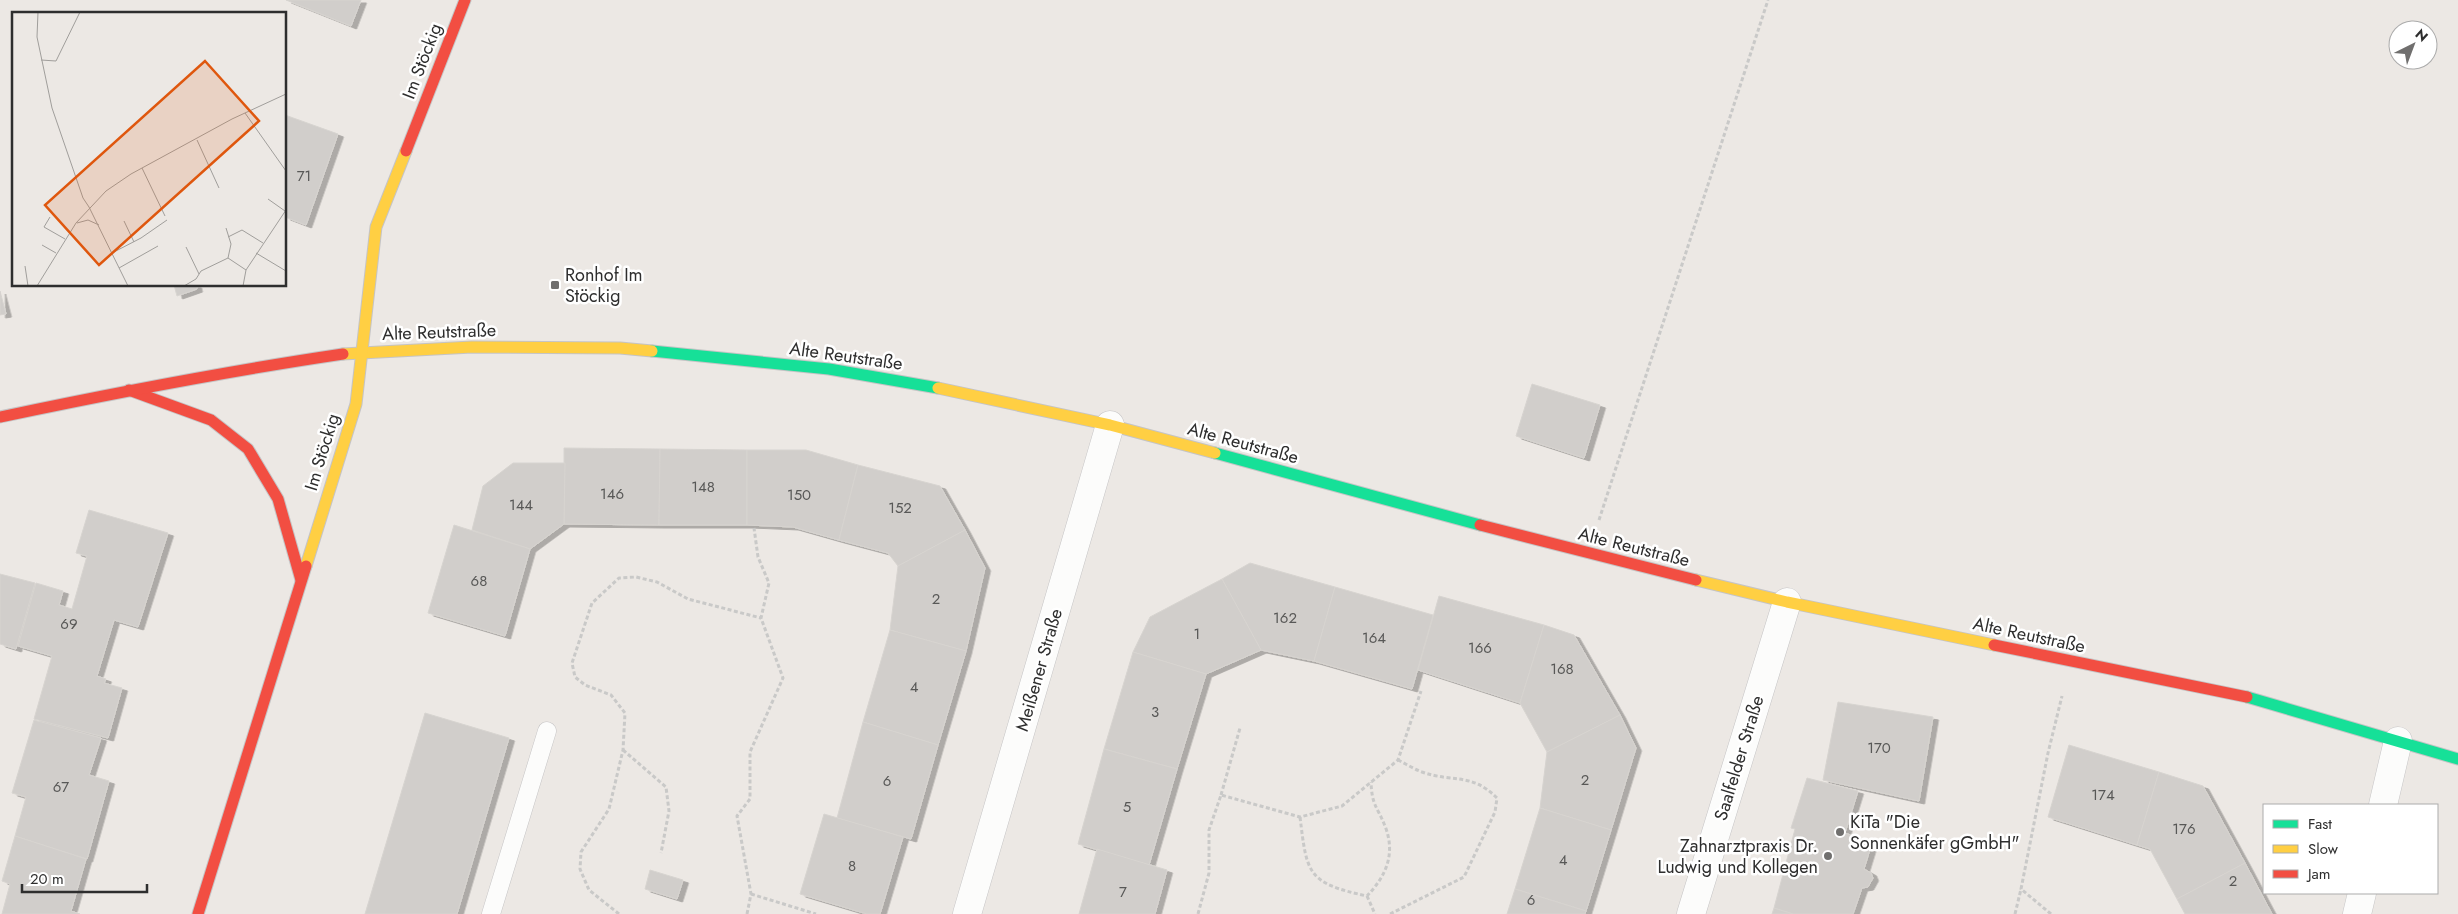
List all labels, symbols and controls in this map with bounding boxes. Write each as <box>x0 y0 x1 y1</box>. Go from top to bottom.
inset map <box>12 12 286 286</box>
street label: Im Stöckig <box>396 19 448 103</box>
north arrow <box>2388 20 2438 70</box>
text: N <box>2411 24 2433 46</box>
house number: 71 <box>297 165 311 187</box>
place label: Ronhof Im Stöckig <box>565 262 643 309</box>
marker: Ronhof Im Stöckig <box>549 279 561 291</box>
street label: Alte Reutstraße <box>382 317 496 347</box>
street label: Alte Reutstraße <box>788 335 904 377</box>
street label: Im Stöckig <box>298 410 346 494</box>
street label: Alte Reutstraße <box>1185 416 1301 470</box>
house number: 148 <box>691 476 715 498</box>
house number: 146 <box>600 483 624 505</box>
house number: 150 <box>787 484 811 506</box>
house number: 144 <box>509 494 533 516</box>
house number: 152 <box>888 497 912 519</box>
street label: Alte Reutstraße <box>1576 521 1692 573</box>
house number: 68 <box>471 570 487 592</box>
house number: 2 <box>932 588 940 610</box>
street label: Meißener Straße <box>1009 606 1069 734</box>
house number: 162 <box>1273 607 1297 629</box>
street label: Alte Reutstraße <box>1971 610 2087 660</box>
house number: 69 <box>60 613 78 635</box>
house number: 1 <box>1194 623 1200 645</box>
house number: 164 <box>1362 627 1386 649</box>
house number: 166 <box>1468 637 1492 659</box>
house number: 168 <box>1550 658 1574 680</box>
house number: 4 <box>910 676 919 698</box>
street label: Saalfelder Straße <box>1708 692 1770 824</box>
house number: 3 <box>1151 701 1159 723</box>
house number: 170 <box>1867 737 1891 759</box>
house number: 2 <box>1581 769 1589 791</box>
house number: 6 <box>883 770 891 792</box>
house number: 67 <box>53 776 69 798</box>
house number: 174 <box>2091 784 2115 806</box>
house number: 5 <box>1123 796 1131 818</box>
legend <box>2263 804 2438 894</box>
place label: KiTa "Die Sonnenkäfer gGmbH" <box>1850 809 2020 856</box>
text: Fast <box>2308 813 2332 835</box>
house number: 176 <box>2172 818 2196 840</box>
marker: KiTa "Die Sonnenkäfer gGmbH" <box>1834 826 1846 838</box>
place label: Zahnarztpraxis Dr. Ludwig und Kollegen <box>1657 833 1818 880</box>
text: Slow <box>2308 838 2339 860</box>
house number: 4 <box>1559 849 1568 871</box>
marker: Zahnarztpraxis Dr. Ludwig und Kollegen <box>1822 850 1834 862</box>
house number: 8 <box>848 855 856 877</box>
scale bar <box>22 862 148 894</box>
text: Jam <box>2306 863 2331 885</box>
text: 20 m <box>30 868 64 890</box>
house number: 2 <box>2229 870 2237 892</box>
house number: 7 <box>1119 881 1127 903</box>
house number: 6 <box>1527 889 1535 911</box>

